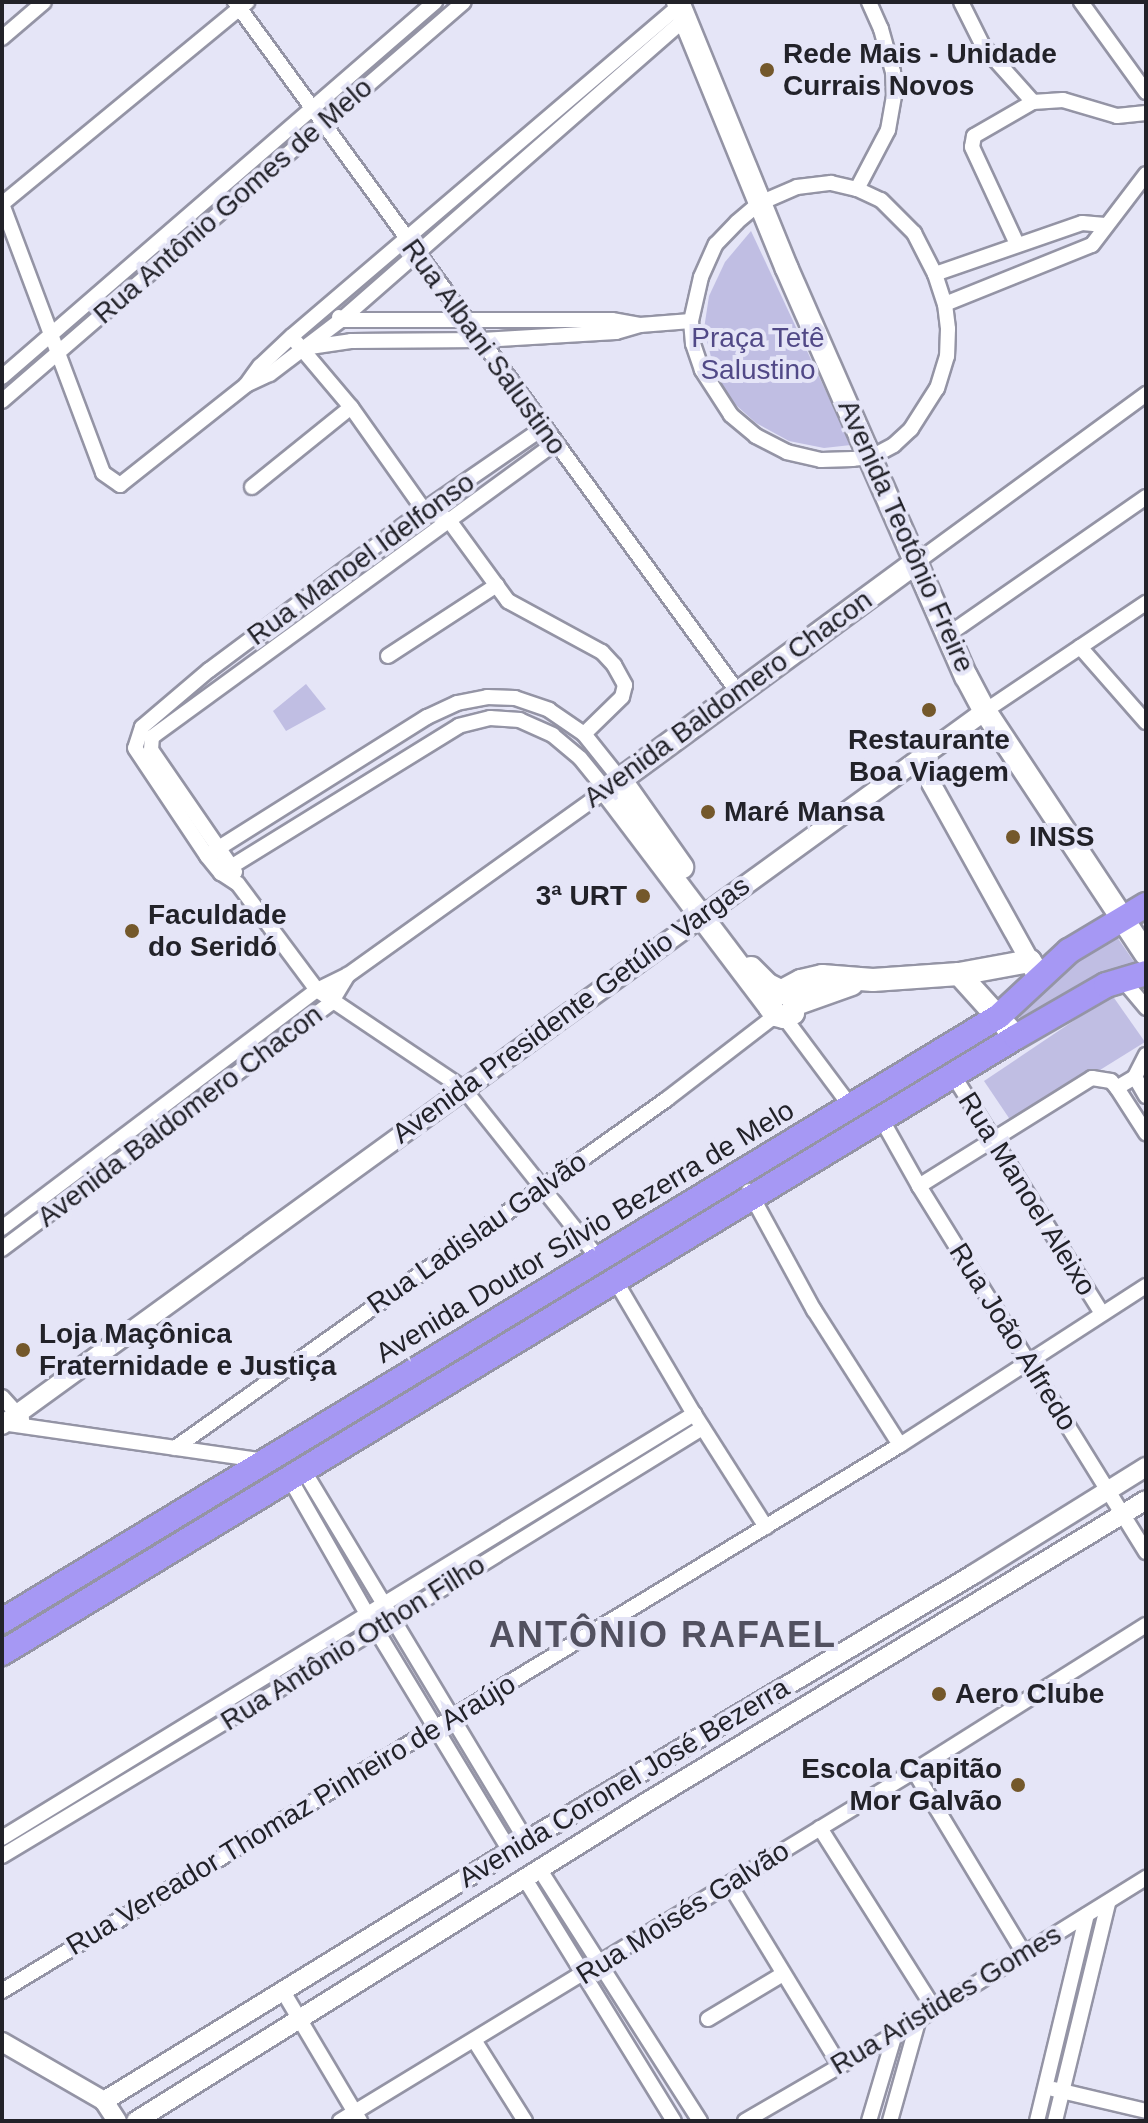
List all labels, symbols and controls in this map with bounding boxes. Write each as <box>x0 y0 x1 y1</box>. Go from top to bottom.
place label: Rede Mais - Unidade Currais Novos <box>783 37 1057 103</box>
marker: Rede Mais - Unidade Currais Novos <box>758 61 776 79</box>
street label: Rua Antônio Gomes de Melo <box>86 70 380 332</box>
street label: Rua Albani Salustino <box>394 232 574 462</box>
park label: Praça Tetê Salustino <box>691 321 825 387</box>
street label: Avenida Teotônio Freire <box>831 394 981 678</box>
street label: Rua Manoel Idelfonso <box>241 465 481 653</box>
street label: Avenida Baldomero Chacon <box>577 583 879 815</box>
marker: Restaurante Boa Viagem <box>920 701 938 719</box>
place label: Restaurante Boa Viagem <box>848 723 1010 789</box>
place label: Maré Mansa <box>724 795 884 829</box>
marker: Maré Mansa <box>699 803 717 821</box>
place label: INSS <box>1029 820 1094 854</box>
marker: INSS <box>1004 828 1022 846</box>
street label: Avenida Presidente Getúlio Vargas <box>386 869 756 1151</box>
place label: 3ª URT <box>536 879 627 913</box>
marker: 3ª URT <box>634 887 652 905</box>
place label: Faculdade do Seridó <box>148 898 286 964</box>
marker: Faculdade do Seridó <box>123 922 141 940</box>
street label: Avenida Baldomero Chacon <box>31 998 329 1234</box>
street label: Rua Manoel Aleixo <box>950 1085 1104 1303</box>
street label: Avenida Doutor Sílvio Bezerra de Melo <box>370 1093 800 1371</box>
street label: Rua Ladislau Galvão <box>361 1145 593 1321</box>
street label: Rua João Alfredo <box>941 1236 1085 1438</box>
place label: Loja Maçônica Fraternidade e Justiça <box>39 1317 336 1383</box>
marker: Loja Maçônica Fraternidade e Justiça <box>14 1341 32 1359</box>
street label: Rua Antônio Othon Filho <box>214 1548 492 1738</box>
district label: ANTÔNIO RAFAEL <box>489 1613 837 1657</box>
street label: Rua Vereador Thomaz Pinheiro de Araújo <box>60 1667 522 1963</box>
street label: Avenida Coronel José Bezerra <box>453 1671 795 1895</box>
place label: Aero Clube <box>955 1677 1104 1711</box>
marker: Aero Clube <box>930 1685 948 1703</box>
place label: Escola Capitão Mor Galvão <box>801 1752 1002 1818</box>
marker: Escola Capitão Mor Galvão <box>1009 1776 1027 1794</box>
street label: Rua Moisés Galvão <box>570 1834 796 1992</box>
street label: Rua Aristides Gomes <box>824 1917 1068 2083</box>

